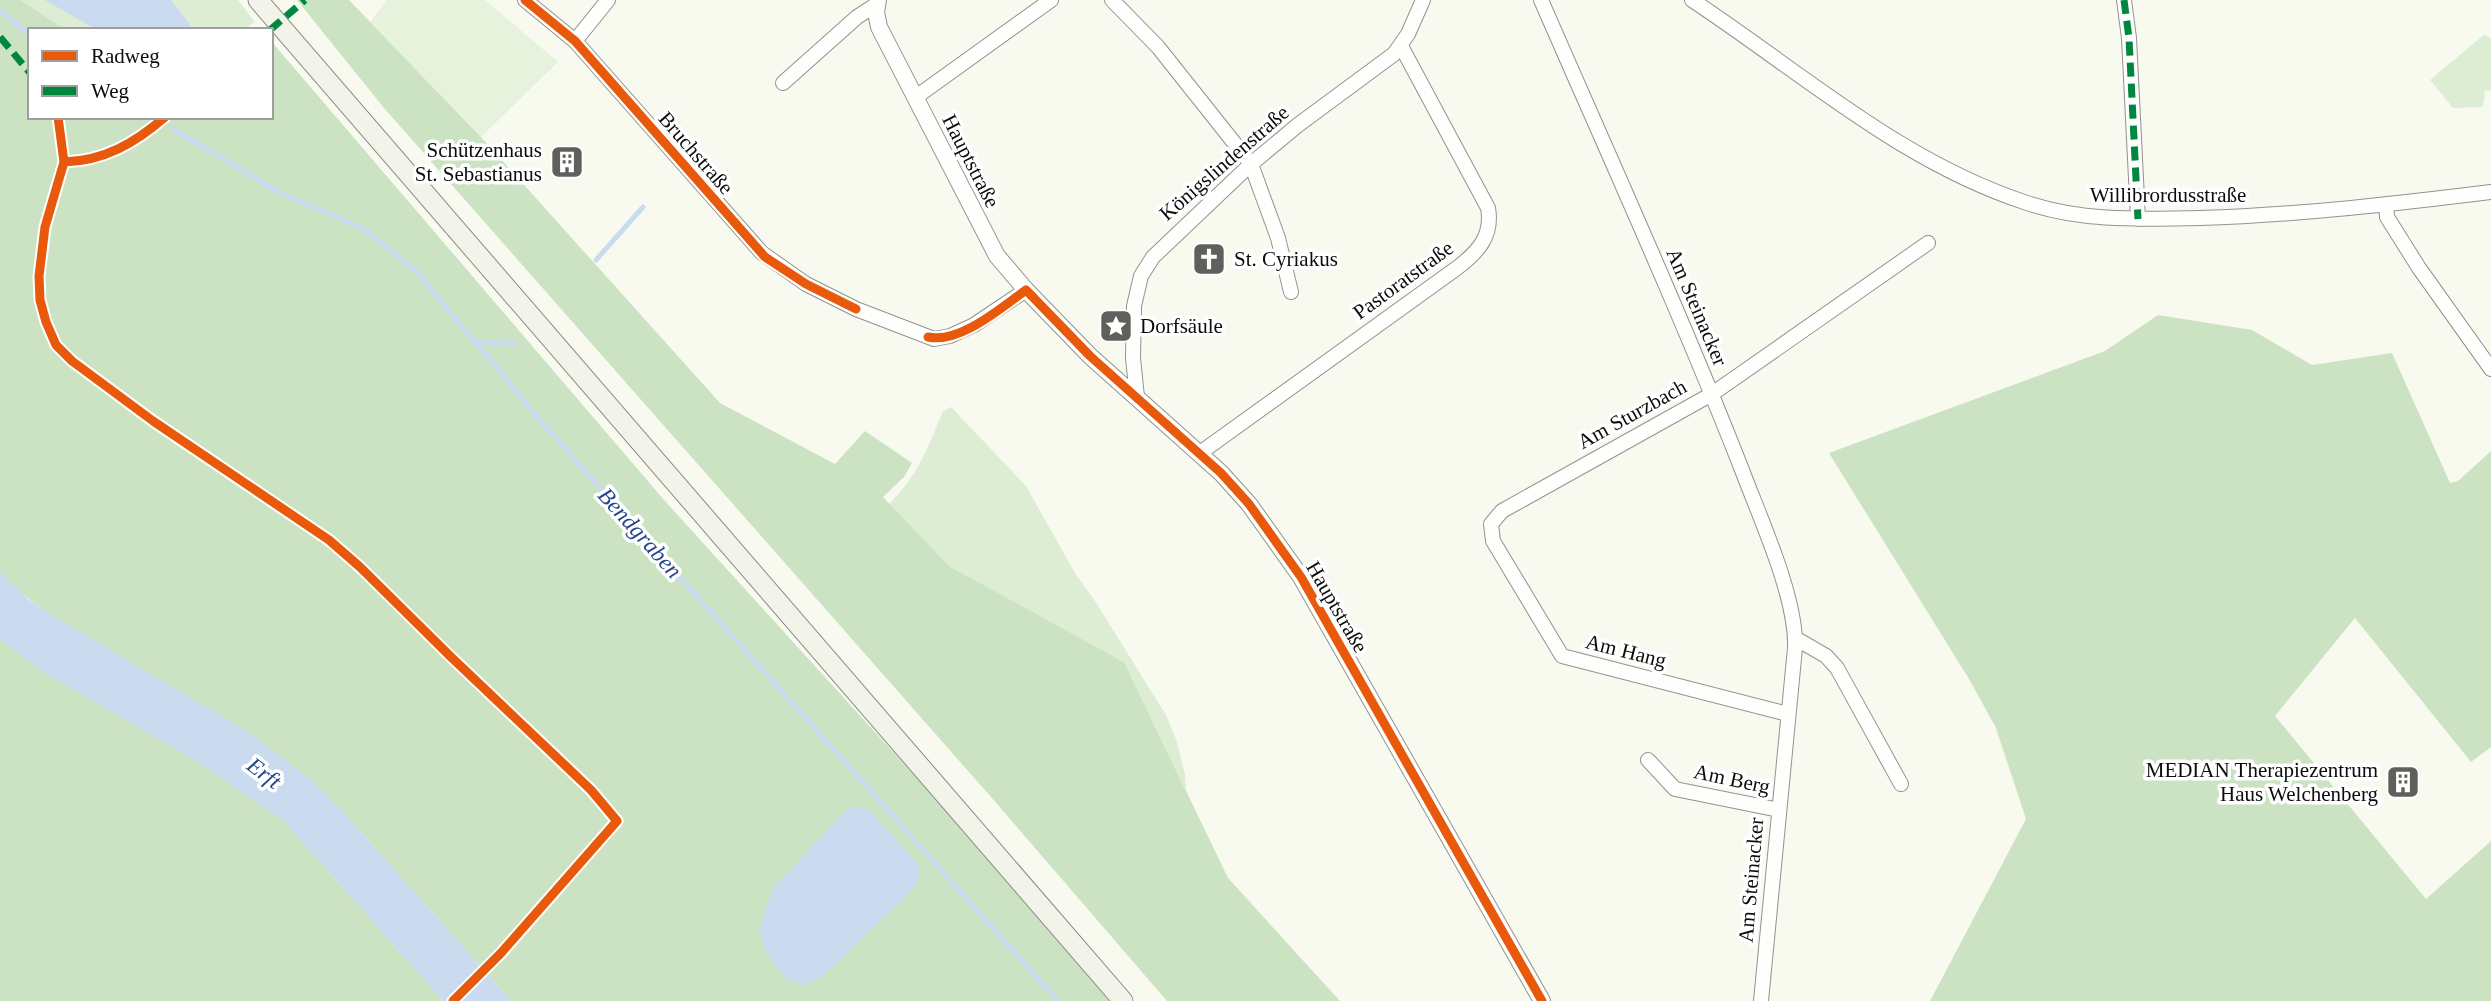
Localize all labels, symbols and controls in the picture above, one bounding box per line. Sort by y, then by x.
legend [28,28,273,119]
text: Radweg [91,44,160,68]
text: Weg [91,79,129,103]
street label: Königslindenstraße [1155,100,1293,226]
street label: Bruchstraße [654,107,738,199]
street label: Hauptstraße [937,110,1005,212]
place label: Schützenhaus St. Sebastianus [415,138,542,186]
building icon: Schützenhaus St. Sebastianus [548,143,586,181]
street label: Willibrordusstraße [2090,183,2246,207]
street label: Pastoratstraße [1348,236,1458,324]
church icon: St. Cyriakus [1190,240,1228,278]
street label: Am Steinacker [1661,245,1733,369]
place label: St. Cyriakus [1234,247,1338,271]
place icon: Dorfsäule [1097,307,1135,345]
place label: Dorfsäule [1140,314,1223,338]
street label: Am Sturzbach [1573,374,1691,454]
water label: Bendgraben [593,483,687,583]
street label: Hauptstraße [1301,557,1373,657]
street label: Am Hang [1583,629,1669,673]
water label: Erft [241,752,286,794]
place label: MEDIAN Therapiezentrum Haus Welchenberg [2146,758,2378,806]
street label: Am Berg [1692,759,1773,799]
building icon: MEDIAN Therapiezentrum Haus Welchenberg [2384,763,2422,801]
street label: Am Steinacker [1734,816,1768,943]

